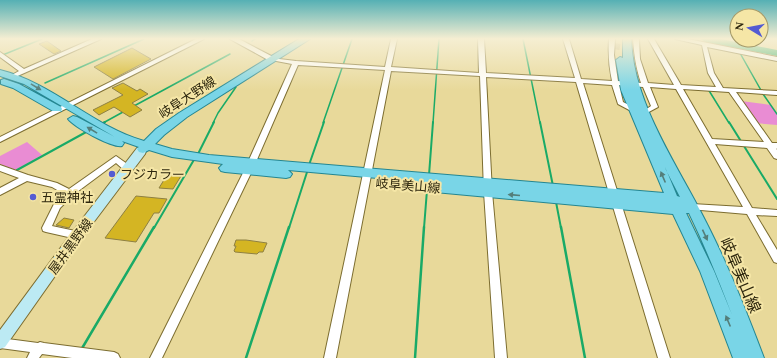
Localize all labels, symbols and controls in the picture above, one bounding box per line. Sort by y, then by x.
north arrow [729,8,769,48]
text: N [730,20,749,32]
street label: 岐阜大野線 [155,72,220,124]
one-way arrow [30,84,42,91]
one-way arrow [87,127,98,134]
place label: フジカラー [120,165,185,185]
marker: フジカラー [107,169,117,179]
one-way arrow [660,171,666,183]
street label: 岐阜美山線 [375,173,441,199]
place label: 五霊神社 [41,188,93,208]
one-way arrow [508,191,520,198]
marker: 五霊神社 [28,192,38,202]
street label: 屋井黒野線 [44,214,98,279]
one-way arrow [702,230,708,241]
street label: 岐阜美山線 [713,234,767,317]
one-way arrow [725,316,731,327]

